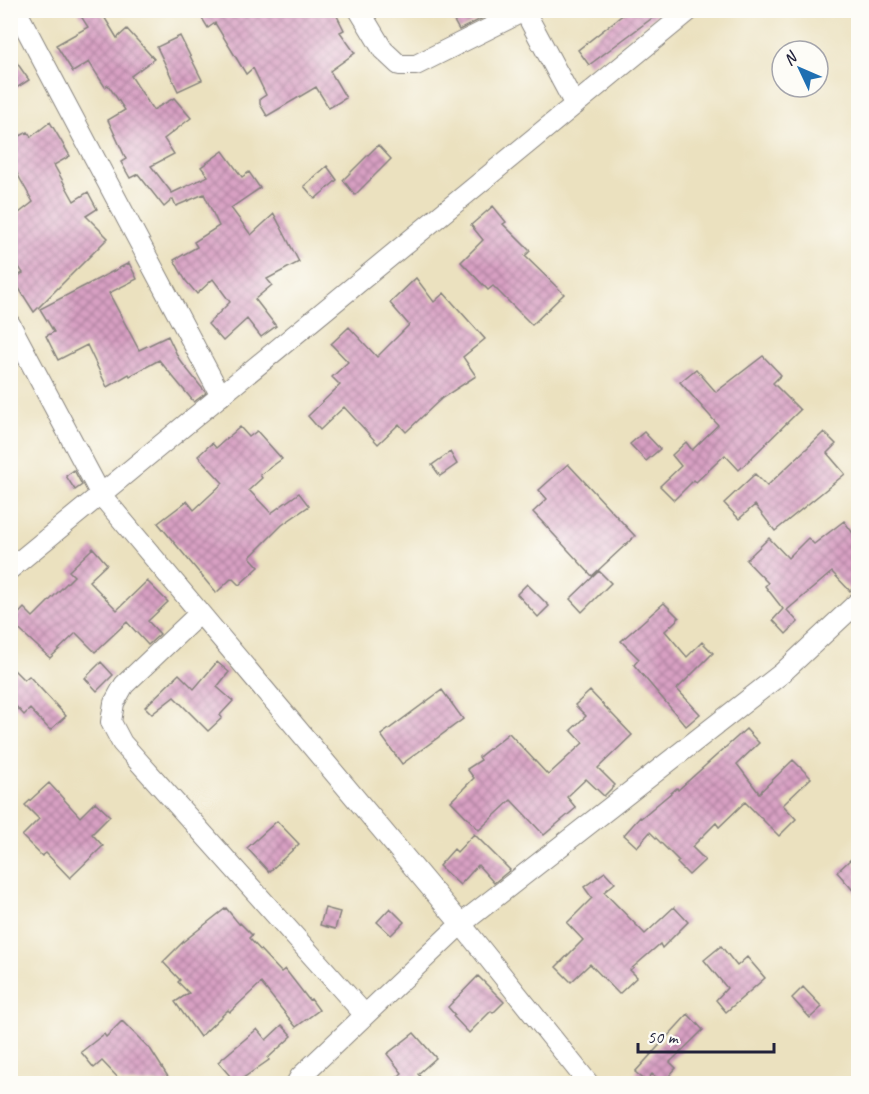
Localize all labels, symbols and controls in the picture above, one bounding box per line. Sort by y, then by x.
north arrow [770,39,830,99]
text: N [779,47,803,70]
scale bar [638,1016,774,1054]
text: 50 m [647,1026,680,1048]

